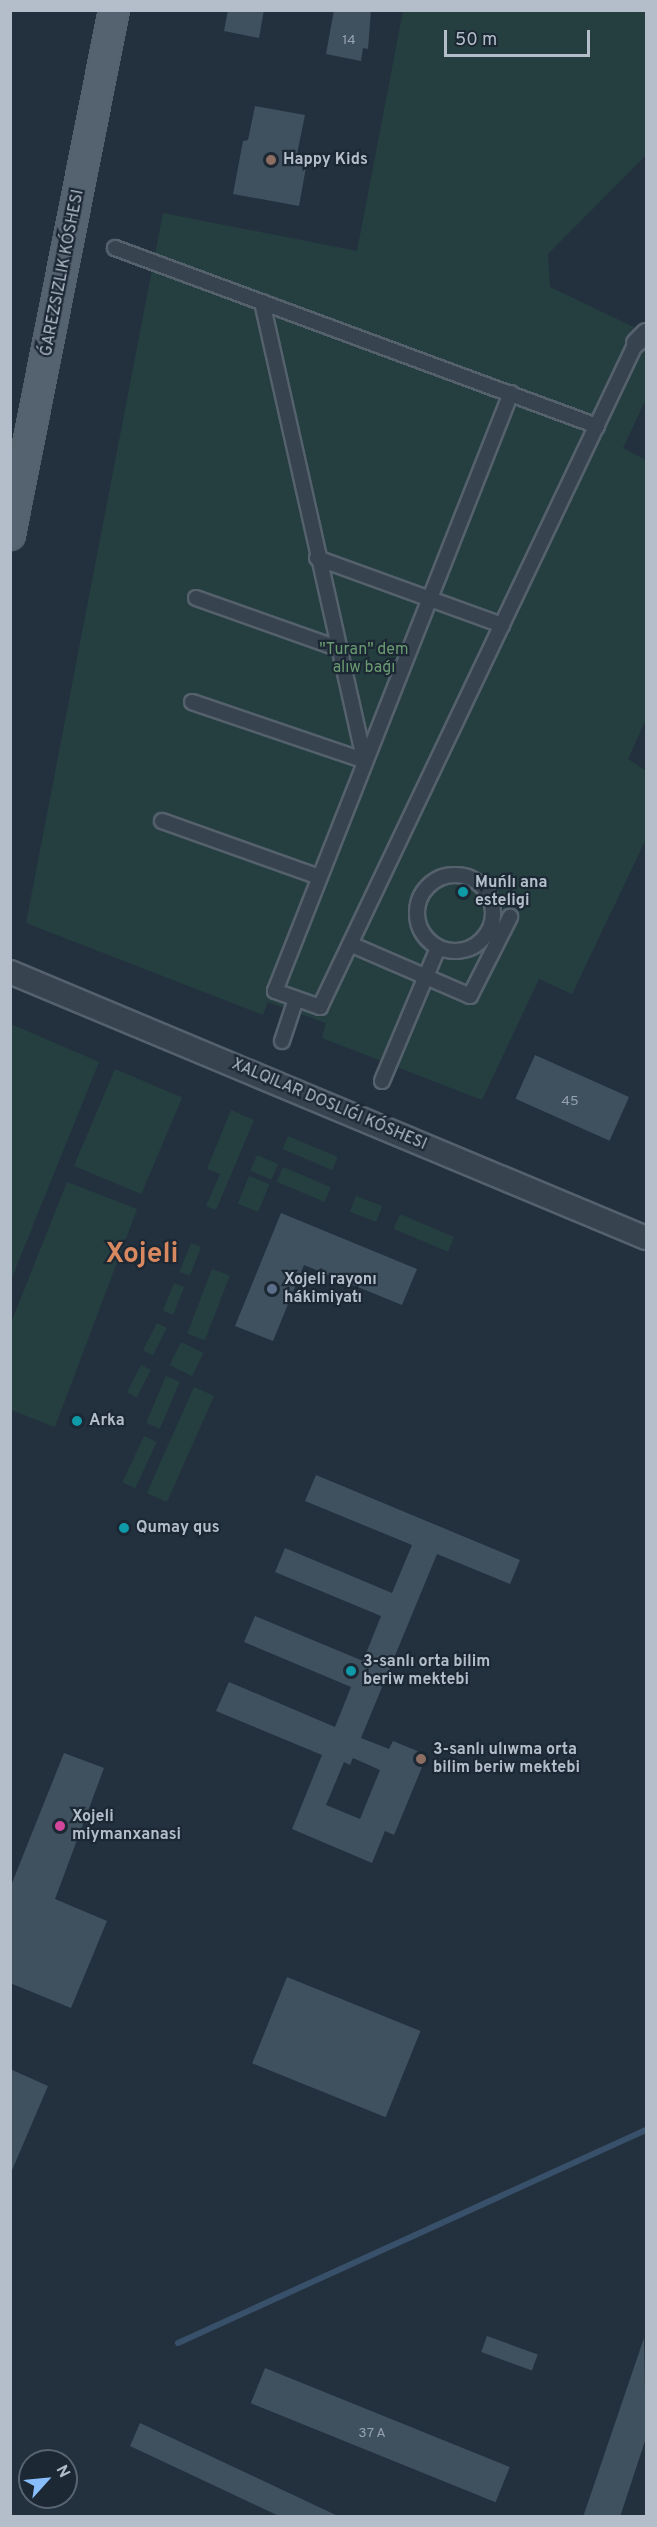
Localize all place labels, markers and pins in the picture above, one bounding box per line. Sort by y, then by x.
place label: Happy Kids [283,150,368,170]
marker: Happy Kids [264,153,278,167]
place label: Muńlı ana esteligi [475,873,548,911]
marker: Muńlı ana esteligi [456,885,470,899]
place label: Xojeli rayonı hákimiyatı [284,1270,377,1308]
marker: Xojeli rayonı hákimiyatı [265,1282,279,1296]
place label: Arka [89,1411,125,1431]
marker: Arka [70,1414,84,1428]
place label: Qumay qus [136,1518,220,1538]
marker: Qumay qus [117,1521,131,1535]
place label: 3-sanlı orta bilim beriw mektebi [363,1652,490,1690]
marker: 3-sanlı orta bilim beriw mektebi [344,1664,358,1678]
place label: 3-sanlı ulıwma orta bilim beriw mektebi [433,1740,580,1778]
marker: 3-sanlı ulıwma orta bilim beriw mektebi [414,1752,428,1766]
place label: Xojeli miymanxanasi [72,1807,181,1845]
marker: Xojeli miymanxanasi [53,1819,67,1833]

